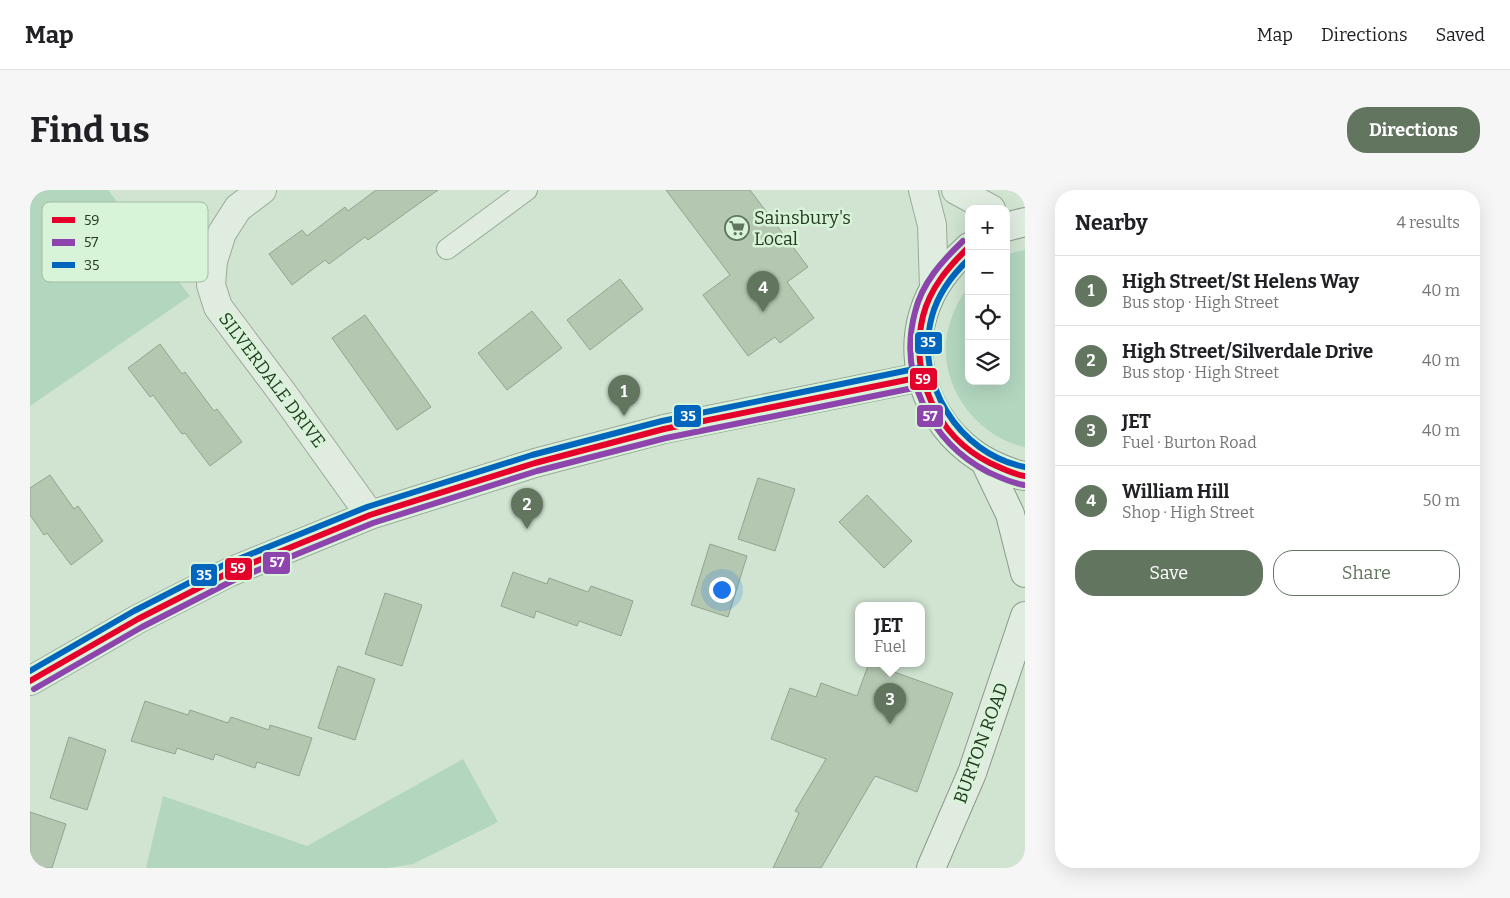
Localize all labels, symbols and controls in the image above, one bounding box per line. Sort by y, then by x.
text: Map [25,21,74,49]
text: Map [1257,24,1293,46]
text: Directions [1321,24,1408,46]
text: Saved [1436,24,1485,46]
button: Directions [1347,107,1480,153]
text: Find us [30,109,150,151]
legend [42,202,208,282]
map controls [965,205,1010,385]
button: + [965,205,1010,250]
place label: Sainsbury's Local [754,207,851,250]
text: Nearby [1075,210,1148,236]
text: 59 [84,212,100,229]
text: 4 results [1397,213,1460,232]
supermarket icon: Sainsbury's Local [724,215,750,241]
text: 57 [84,234,98,251]
button: − [965,250,1010,295]
text: 35 [84,257,99,274]
text: High Street/St Helens Way [1122,270,1359,293]
pin: 4 [747,271,779,312]
text: 1 [1088,281,1094,300]
text: 40 m [1422,281,1460,300]
text: Bus stop · High Street [1122,293,1279,312]
button: locate [965,295,1010,340]
street label: SILVERDALE DRIVE [214,308,330,452]
line badge: 35 [914,331,943,355]
text: 35 [920,334,936,351]
button: layers [965,340,1010,385]
text: High Street/Silverdale Drive [1122,340,1373,363]
text: 2 [1086,351,1096,370]
text: 40 m [1422,351,1460,370]
text: Bus stop · High Street [1122,363,1279,382]
line badge: 59 [909,367,938,391]
text: 59 [915,371,931,388]
pin: 1 [608,375,640,416]
line badge: 35 [673,404,702,428]
line badge: 57 [916,404,944,428]
text: 35 [680,408,696,425]
text: 57 [923,408,938,425]
text: JET [1122,410,1151,433]
text: 3 [1086,421,1096,440]
text: 40 m [1422,421,1460,440]
text: Fuel · Burton Road [1122,433,1257,452]
text: William Hill [1122,480,1229,503]
pin: 2 [511,488,543,529]
text: 4 [1086,491,1096,510]
text: 50 m [1423,491,1460,510]
text: Shop · High Street [1122,503,1255,522]
button: Save [1075,550,1263,596]
button: Share [1273,550,1460,596]
line badge: 57 [262,551,291,575]
text: 57 [270,554,285,571]
line badge: 59 [224,557,253,581]
text: 59 [230,560,246,577]
line badge: 35 [190,563,218,587]
text: 35 [196,567,212,584]
your location [709,577,735,603]
popup [855,602,925,667]
text: JET [874,614,903,637]
text: Fuel [874,637,906,656]
street label: BURTON ROAD [949,679,1013,807]
pin: 3 [874,683,906,724]

